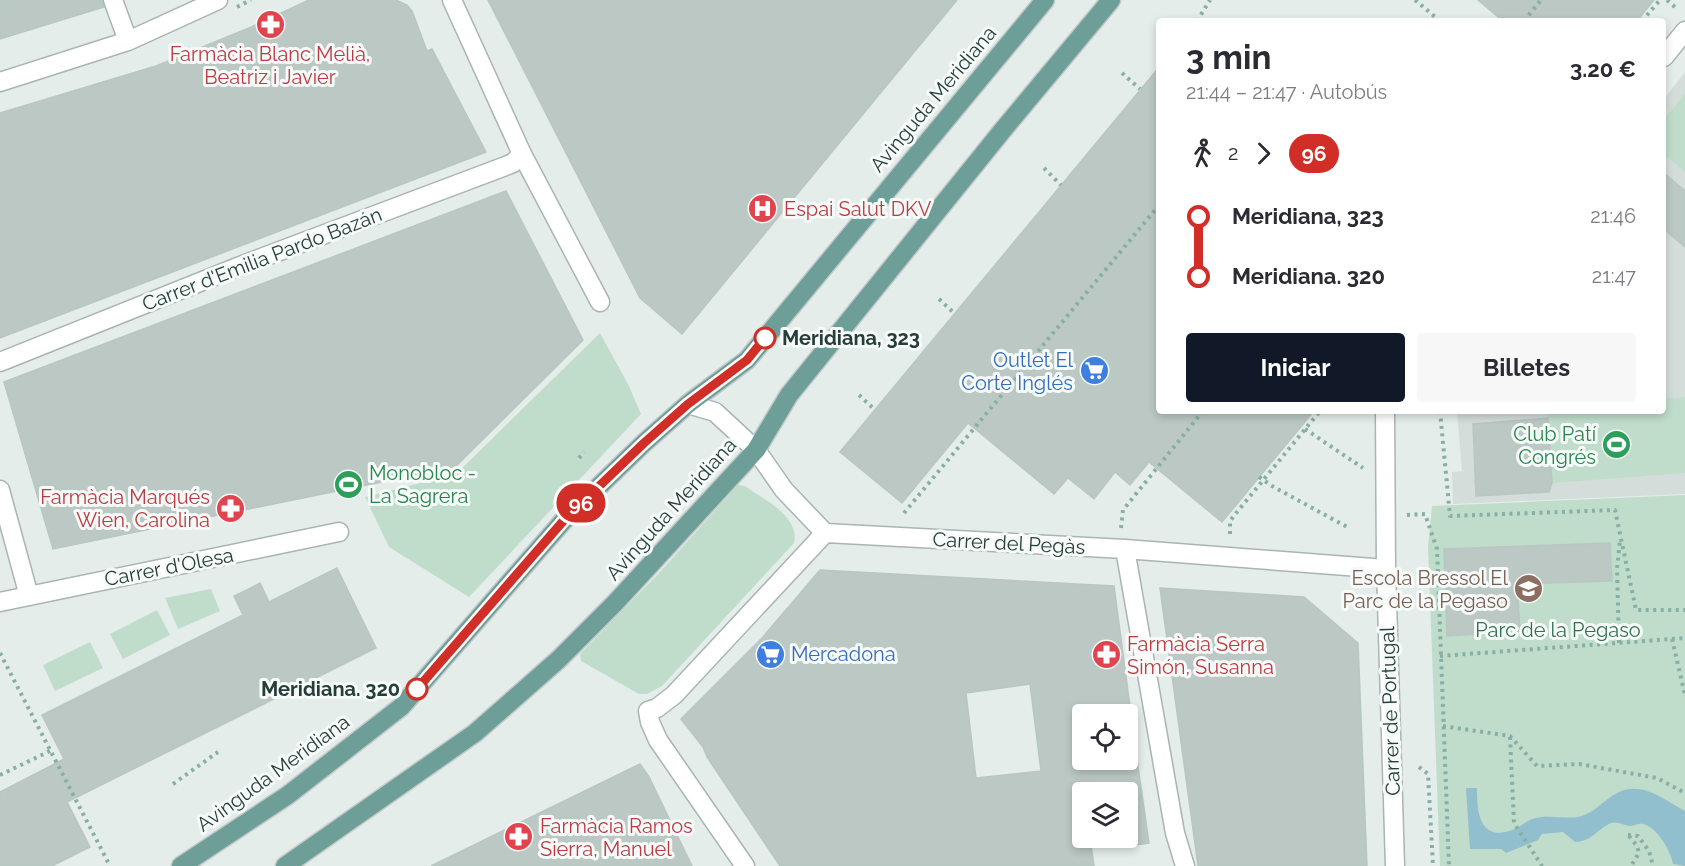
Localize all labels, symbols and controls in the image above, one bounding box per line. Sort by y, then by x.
pharmacy icon: Farmàcia Blanc Melià, Beatriz i Javier [254,8,286,40]
street label: Avinguda Meridiana [865,21,1001,177]
text: 3 min [1186,38,1271,77]
place label: Farmàcia Blanc Melià, Beatriz i Javier [170,42,370,89]
text: 3.20 € [1570,56,1636,82]
text: 21:44 – 21:47 · Autobús [1186,80,1387,104]
icon: walk [1186,137,1219,170]
icon: forward [1247,137,1280,170]
text: 2 [1228,141,1238,165]
text: 96 [1301,141,1327,166]
hospital icon: Espai Salut DKV [747,193,779,225]
place label: Espai Salut DKV [784,197,932,221]
street label: Carrer d'Emilia Pardo Bazán [139,202,385,316]
text: Meridiana, 323 [1232,203,1384,229]
text: 21:46 [1590,204,1636,228]
text: Meridiana. 320 [1232,263,1385,289]
text: 21:47 [1592,264,1636,288]
place label: Meridiana, 323 [782,326,920,350]
marker: Meridiana, 323 [754,327,776,349]
button: Iniciar [1186,333,1405,402]
button: Billetes [1417,333,1636,402]
place label: Outlet El Corte Inglés [961,348,1074,395]
supermarket icon: Outlet El Corte Inglés [1078,355,1110,387]
place label: Club Patí Congrés [1513,422,1597,469]
sports icon: Club Patí Congrés [1601,429,1633,461]
street label: Avinguda Meridiana [601,433,741,585]
place label: Monobloc - La Sagrera [369,461,476,508]
sports icon: Monobloc - La Sagrera [332,469,364,501]
line badge: 96 [554,484,608,522]
place label: Farmàcia Marqués Wien, Carolina [40,485,210,532]
text: 96 [568,491,594,516]
pharmacy icon: Farmàcia Marqués Wien, Carolina [215,493,247,525]
street label: Carrer del Pegàs [932,527,1086,559]
street label: Carrer d'Olesa [102,543,236,591]
place label: Escola Bressol El Parc de la Pegaso [1342,566,1509,613]
school or university icon: Escola Bressol El Parc de la Pegaso [1513,573,1545,605]
park label: Parc de la Pegaso [1475,618,1641,642]
street label: Carrer de Portugal [1375,625,1405,796]
place label: Farmàcia Serra Simón, Susanna [1127,632,1274,679]
supermarket icon: Mercadona [754,638,786,670]
pharmacy icon: Farmàcia Serra Simón, Susanna [1090,639,1122,671]
place label: Mercadona [791,642,896,666]
place label: Meridiana. 320 [261,677,400,701]
marker: Meridiana. 320 [406,678,428,700]
map controls [1072,704,1138,848]
button: locate [1072,704,1138,770]
street label: Avinguda Meridiana [192,710,354,836]
button: layers [1072,782,1138,848]
place label: Farmàcia Ramos Sierra, Manuel [540,814,693,861]
pharmacy icon: Farmàcia Ramos Sierra, Manuel [503,821,535,853]

